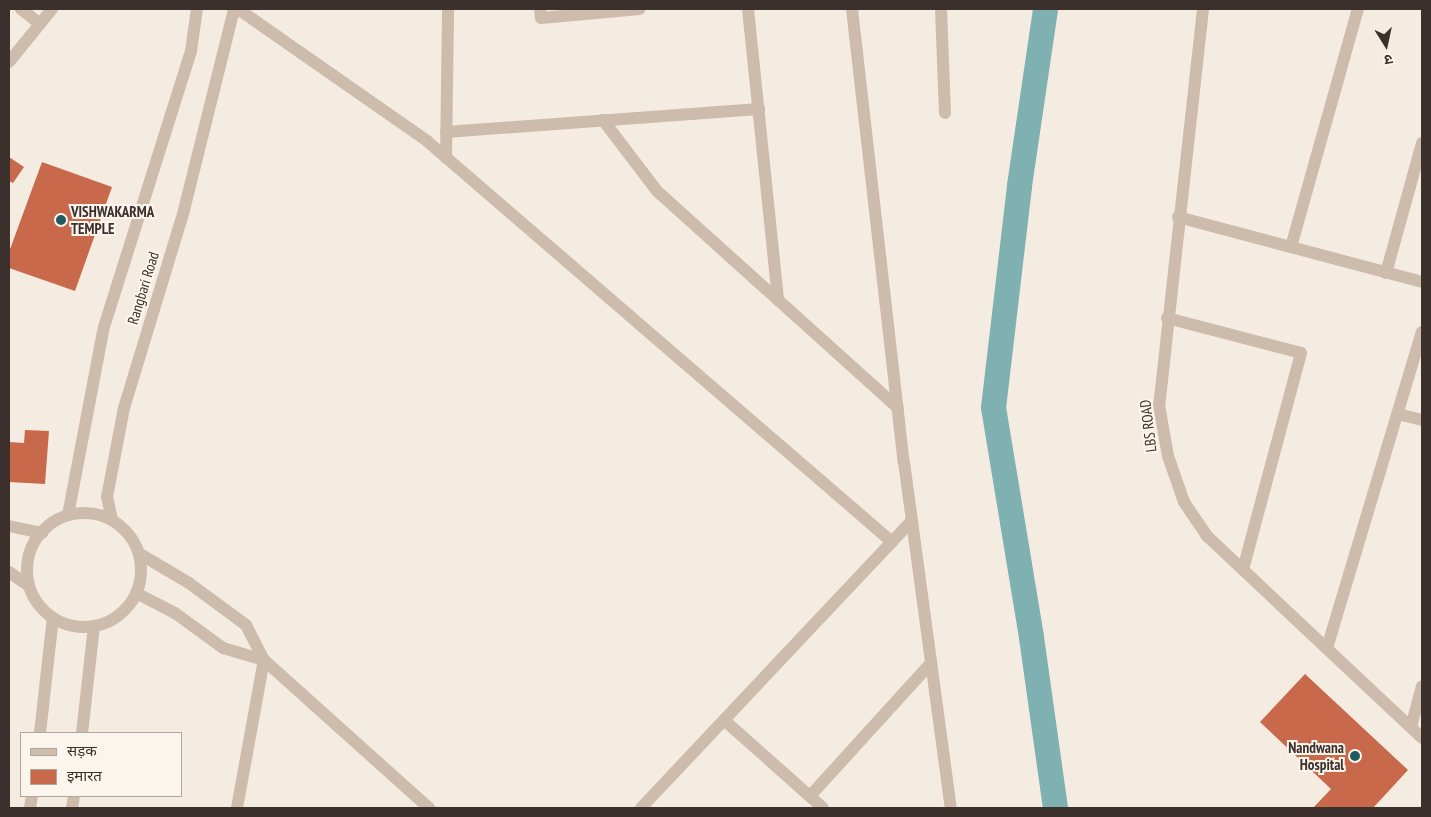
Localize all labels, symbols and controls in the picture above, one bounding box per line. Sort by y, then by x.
north arrow [1361,20,1411,70]
text: उ [1383,50,1394,69]
place label: VISHWAKARMA TEMPLE [71,202,154,237]
marker: VISHWAKARMA TEMPLE [55,214,67,226]
street label: Rangbari Road [123,250,163,326]
street label: LBS ROAD [1136,399,1160,453]
legend [20,732,182,797]
place label: Nandwana Hospital [1288,738,1344,773]
text: सड़क [67,741,97,760]
marker: Nandwana Hospital [1348,749,1362,763]
text: इमारत [67,766,102,785]

